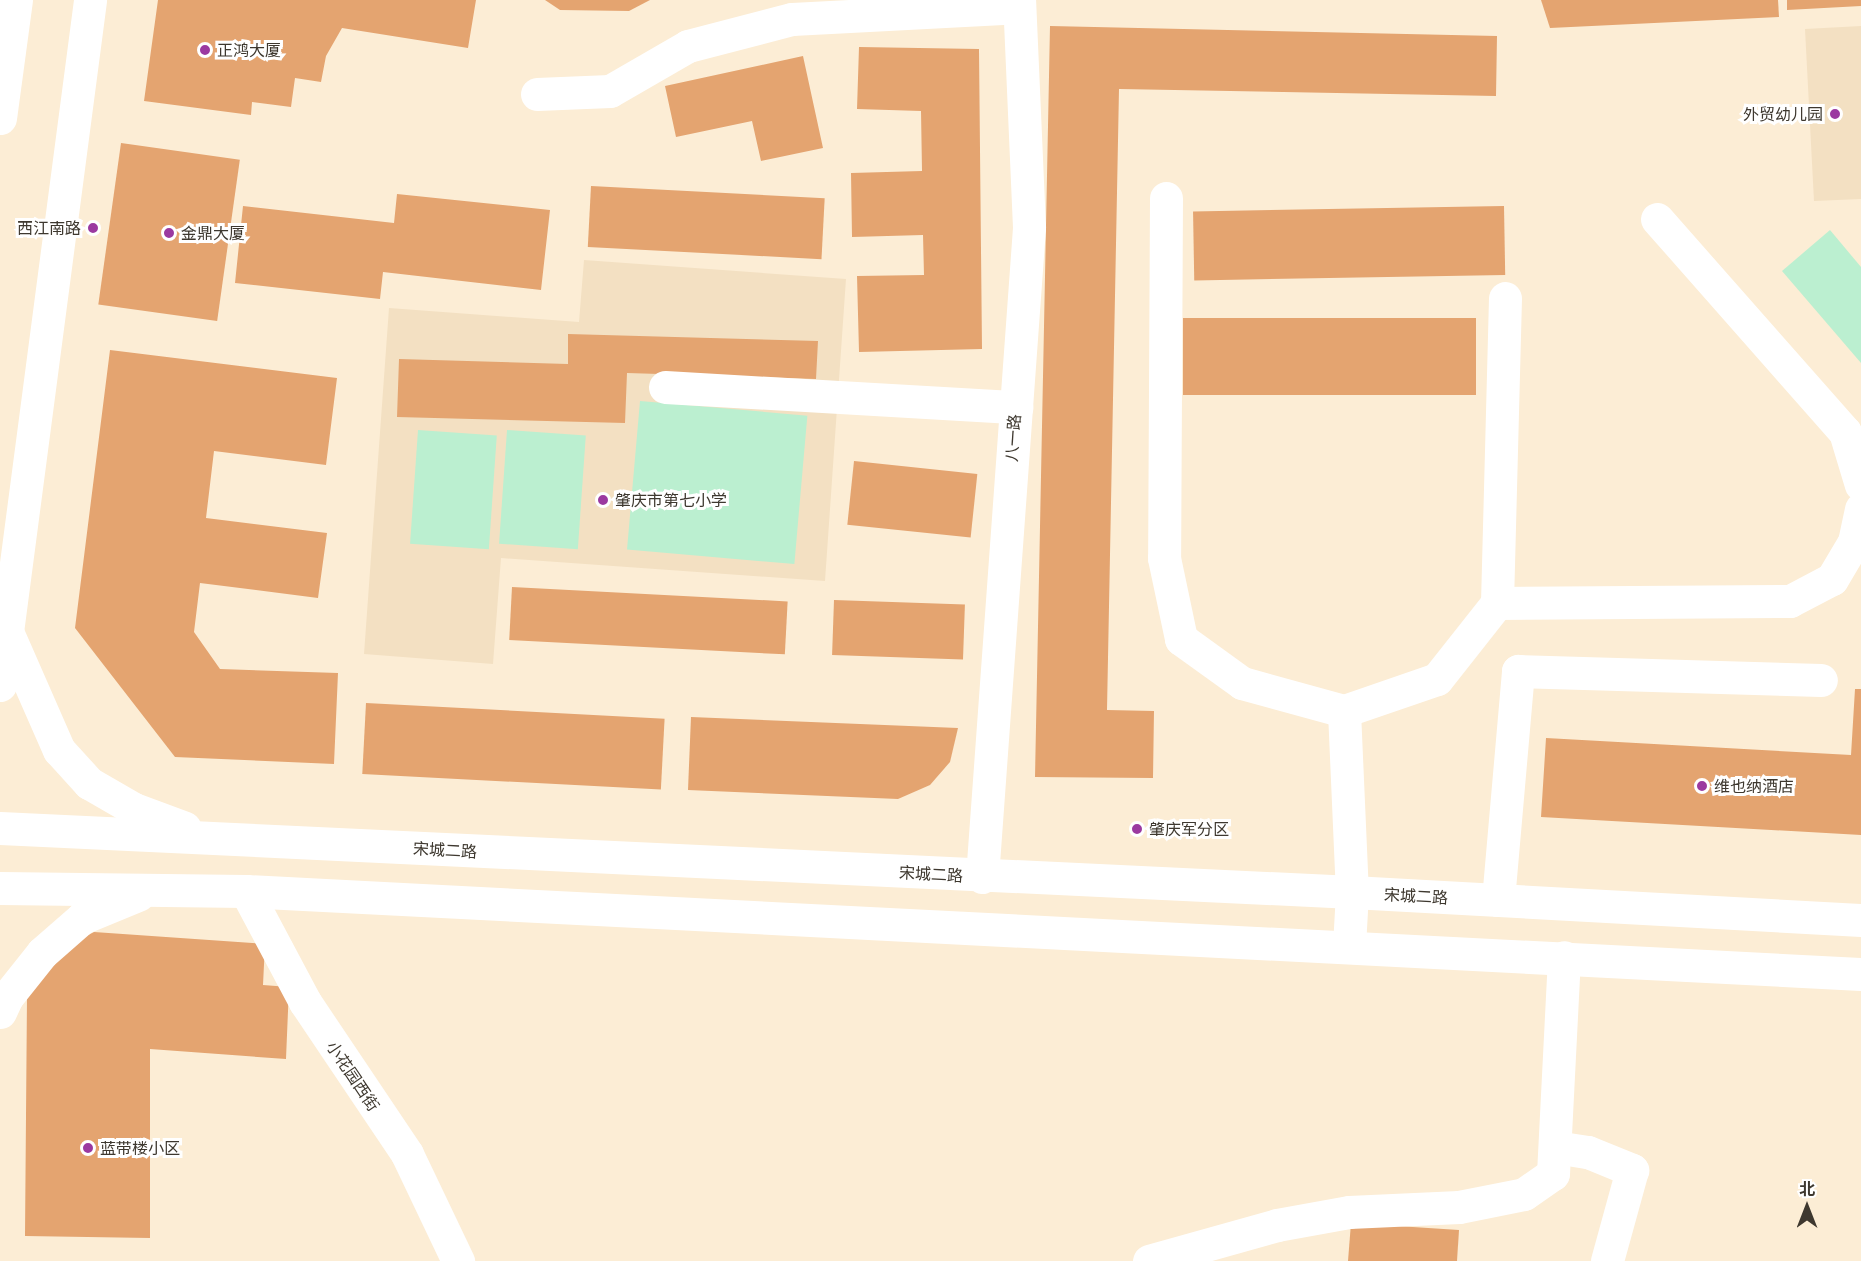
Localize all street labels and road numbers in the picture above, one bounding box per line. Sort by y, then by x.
street label: 八一路 [1002,413,1024,463]
street label: 宋城二路 [413,839,477,861]
street label: 宋城二路 [899,863,963,885]
street label: 宋城二路 [1384,885,1448,907]
street label: 小花园西街 [323,1037,383,1115]

